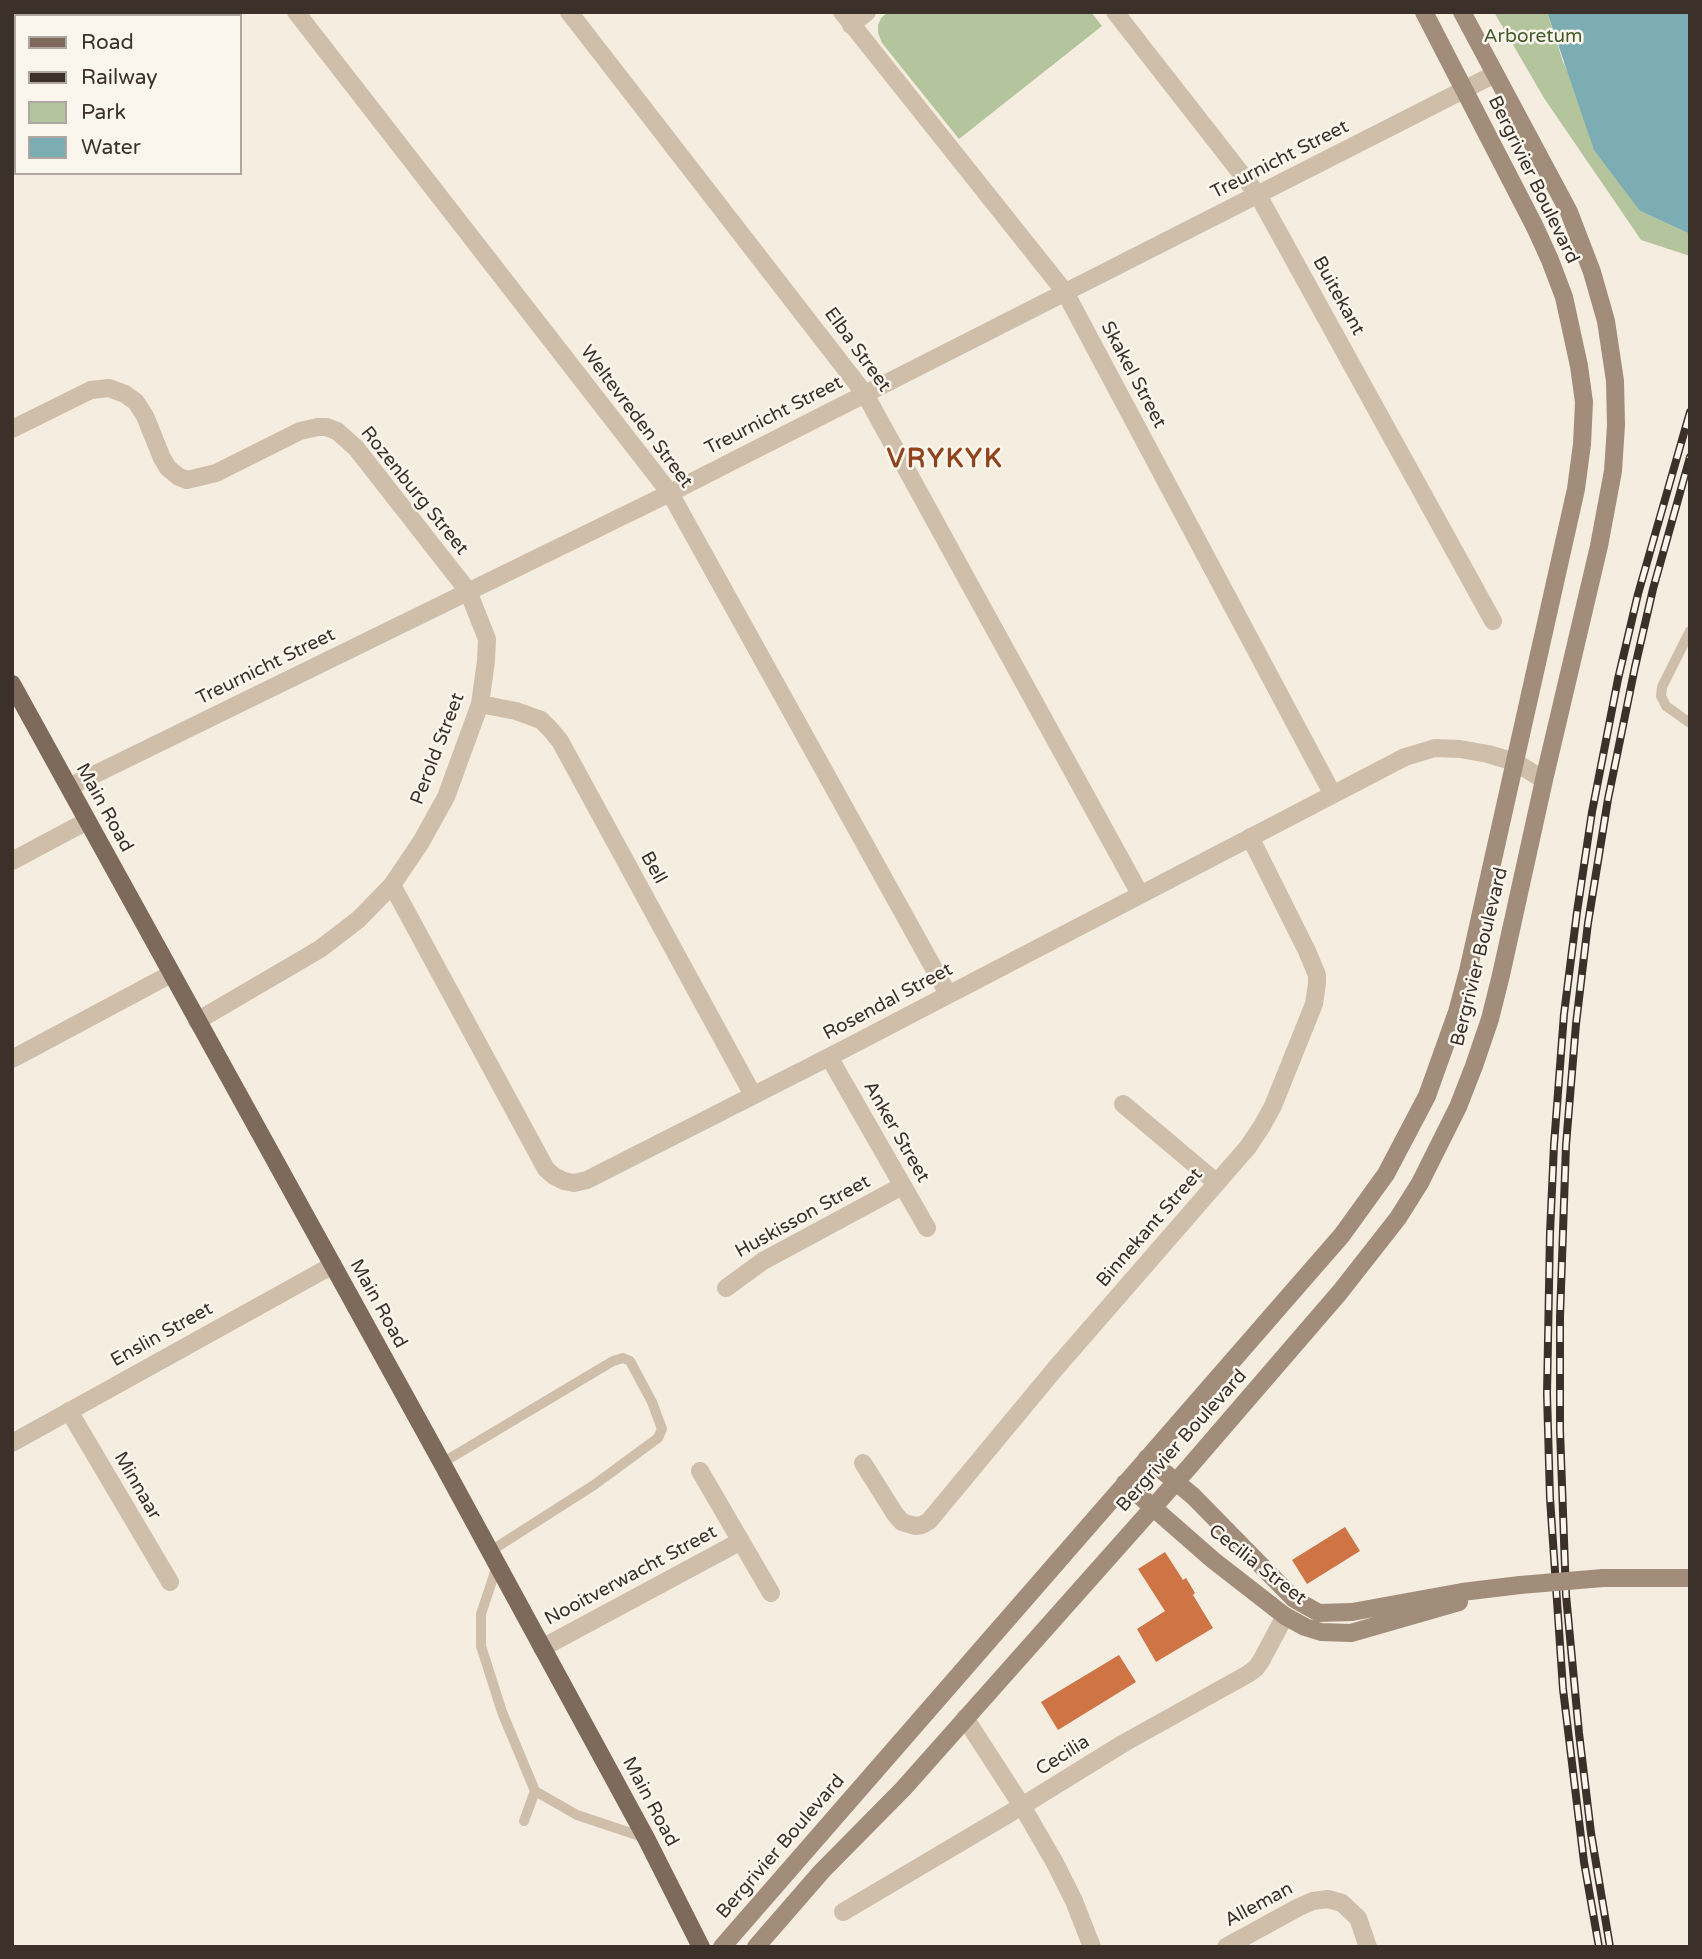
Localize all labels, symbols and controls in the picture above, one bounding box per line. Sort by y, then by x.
legend [14,14,242,175]
park label: Arboretum [1484,26,1582,48]
text: Road [81,30,134,55]
text: Railway [81,65,158,90]
street label: Bergrivier Boulevard [1482,92,1584,268]
text: Park [81,100,126,125]
street label: Treurnicht Street [1207,115,1353,205]
text: Water [81,135,141,160]
street label: Buitekant [1307,253,1369,339]
street label: Elba Street [819,303,895,397]
street label: Skakel Street [1095,318,1171,432]
street label: Weltevreden Street [575,341,697,493]
street label: Treurnicht Street [701,371,847,461]
street label: Rozenburg Street [355,422,473,560]
district label: VRYKYK [887,444,1003,476]
street label: Treurnicht Street [193,624,339,710]
street label: Perold Street [406,690,470,808]
street label: Main Road [70,760,138,856]
street label: Bell [635,848,671,888]
street label: Bergrivier Boulevard [1447,865,1513,1049]
street label: Rosendal Street [819,958,957,1046]
street label: Anker Street [858,1077,934,1187]
street label: Binnekant Street [1092,1164,1208,1292]
street label: Huskisson Street [732,1171,874,1263]
street label: Main Road [344,1256,412,1352]
street label: Enslin Street [107,1298,217,1372]
street label: Bergrivier Boulevard [1112,1365,1252,1517]
street label: Minnaar [108,1448,166,1524]
street label: Cecilia Street [1204,1520,1310,1610]
street label: Nooitverwacht Street [541,1521,721,1631]
street label: Cecilia [1032,1731,1094,1781]
street label: Main Road [617,1753,683,1851]
street label: Bergrivier Boulevard [712,1770,850,1924]
street label: Alleman [1221,1878,1297,1932]

